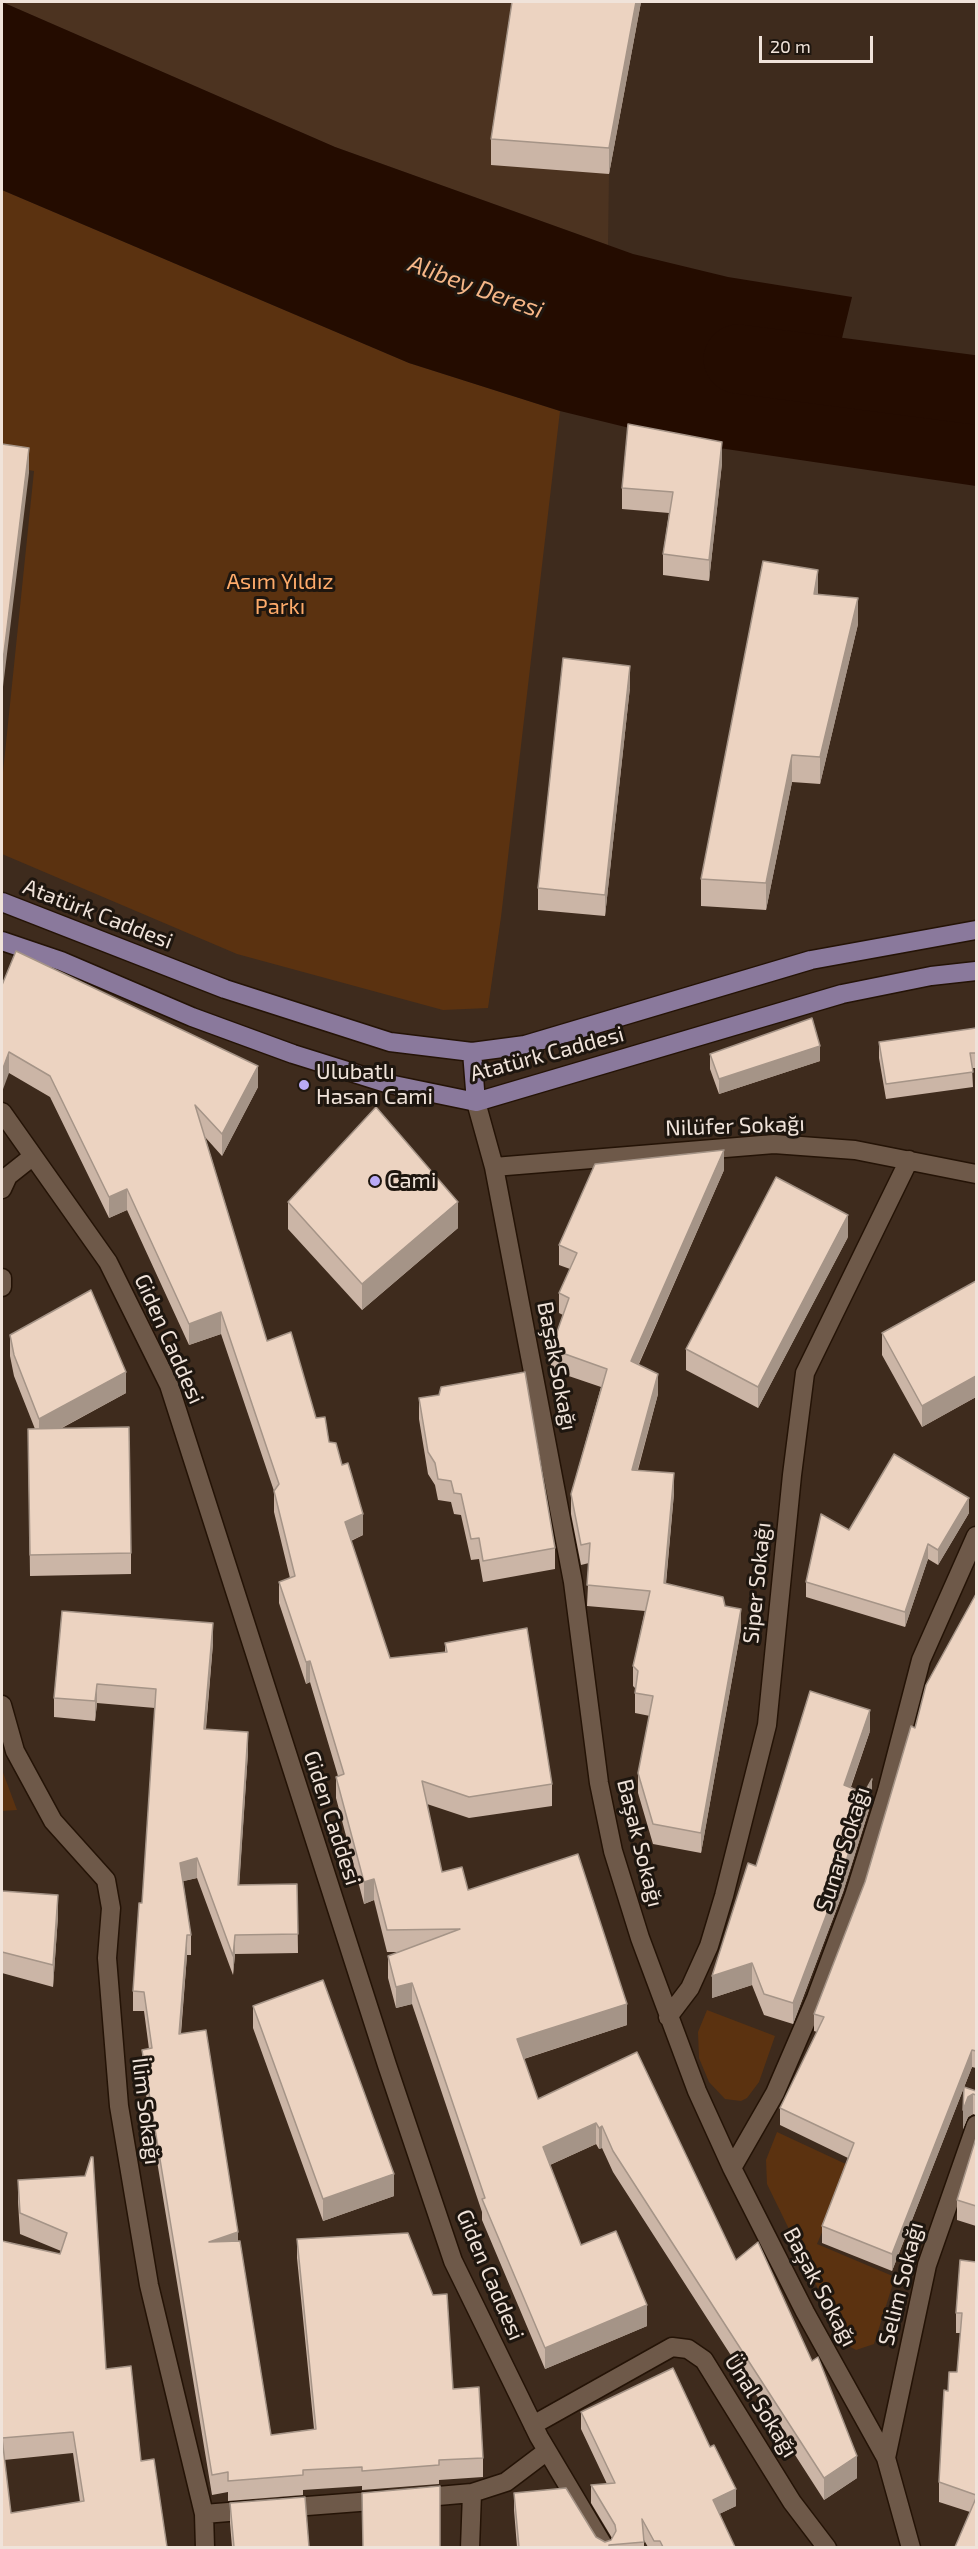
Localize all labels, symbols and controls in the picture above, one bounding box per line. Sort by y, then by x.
scale bar [762,24,876,62]
text: 20 m [770,35,811,57]
water label: Alibey Deresi [404,249,548,325]
park label: Asım Yıldız Parkı [226,569,334,620]
street label: Atatürk Caddesi [20,873,176,955]
street label: Atatürk Caddesi [467,1021,627,1087]
place label: Ulubatlı Hasan Cami [316,1059,433,1110]
marker: Ulubatlı Hasan Cami [297,1078,311,1092]
street label: Nilüfer Sokağı [665,1110,805,1142]
place label: Cami [387,1168,436,1194]
marker: Cami [368,1174,382,1188]
street label: Giden Caddesi [129,1270,209,1408]
street label: Başak Sokağı [532,1299,582,1433]
street label: Siper Sokağı [737,1521,777,1645]
street label: Giden Caddesi [298,1748,366,1888]
street label: Başak Sokağı [611,1776,669,1910]
street label: Sunar Sokağı [810,1783,876,1915]
street label: İlim Sokağı [126,2056,166,2166]
street label: Giden Caddesi [451,2206,529,2344]
street label: Selim Sokağı [873,2220,929,2348]
street label: Başak Sokağı [778,2223,862,2351]
street label: Ünal Sokağı [719,2349,803,2463]

